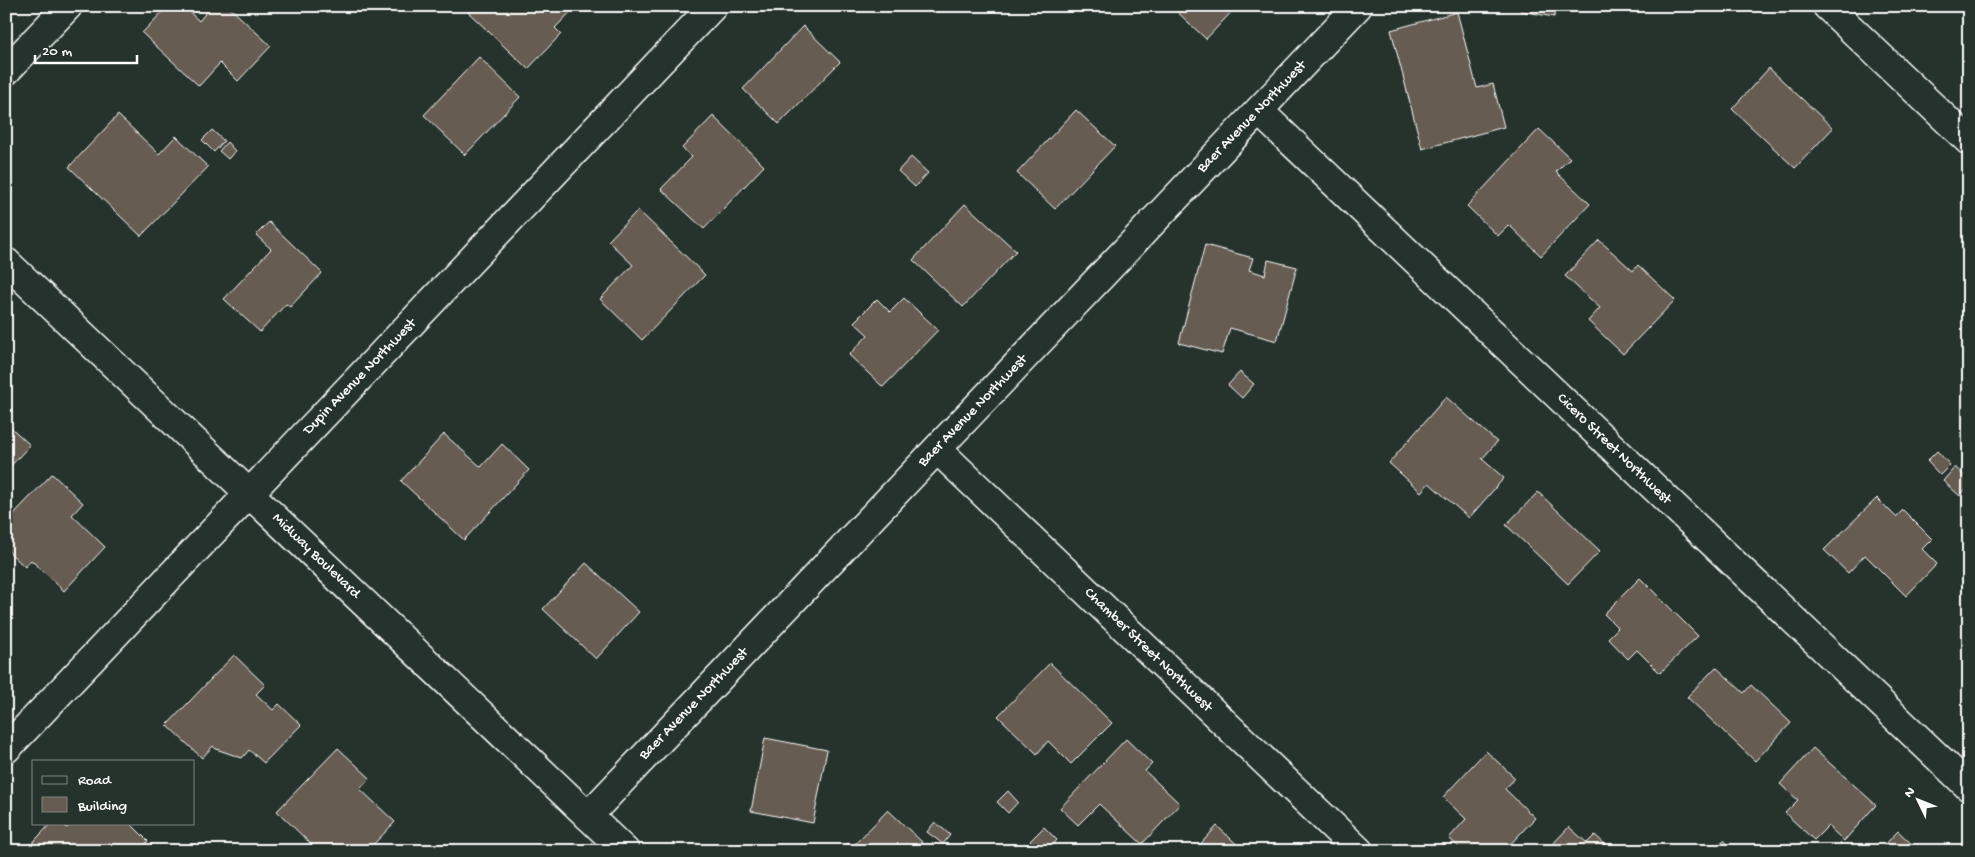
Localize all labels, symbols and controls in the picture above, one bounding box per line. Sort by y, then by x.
scale bar [35,32,138,64]
text: 20 m [42,43,72,61]
street label: Baer Avenue Northwest [1193,56,1312,178]
street label: Dupin Avenue Northwest [299,314,422,440]
street label: Baer Avenue Northwest [914,350,1033,472]
street label: Cicero Street Northwest [1553,390,1676,510]
street label: Midway Boulevard [268,509,365,604]
street label: Chamber Street Northwest [1080,584,1217,717]
street label: Baer Avenue Northwest [635,643,754,765]
legend [32,760,195,824]
text: Road [78,772,112,790]
north arrow [1892,774,1942,824]
text: N [1901,784,1920,802]
text: Building [77,798,127,816]

